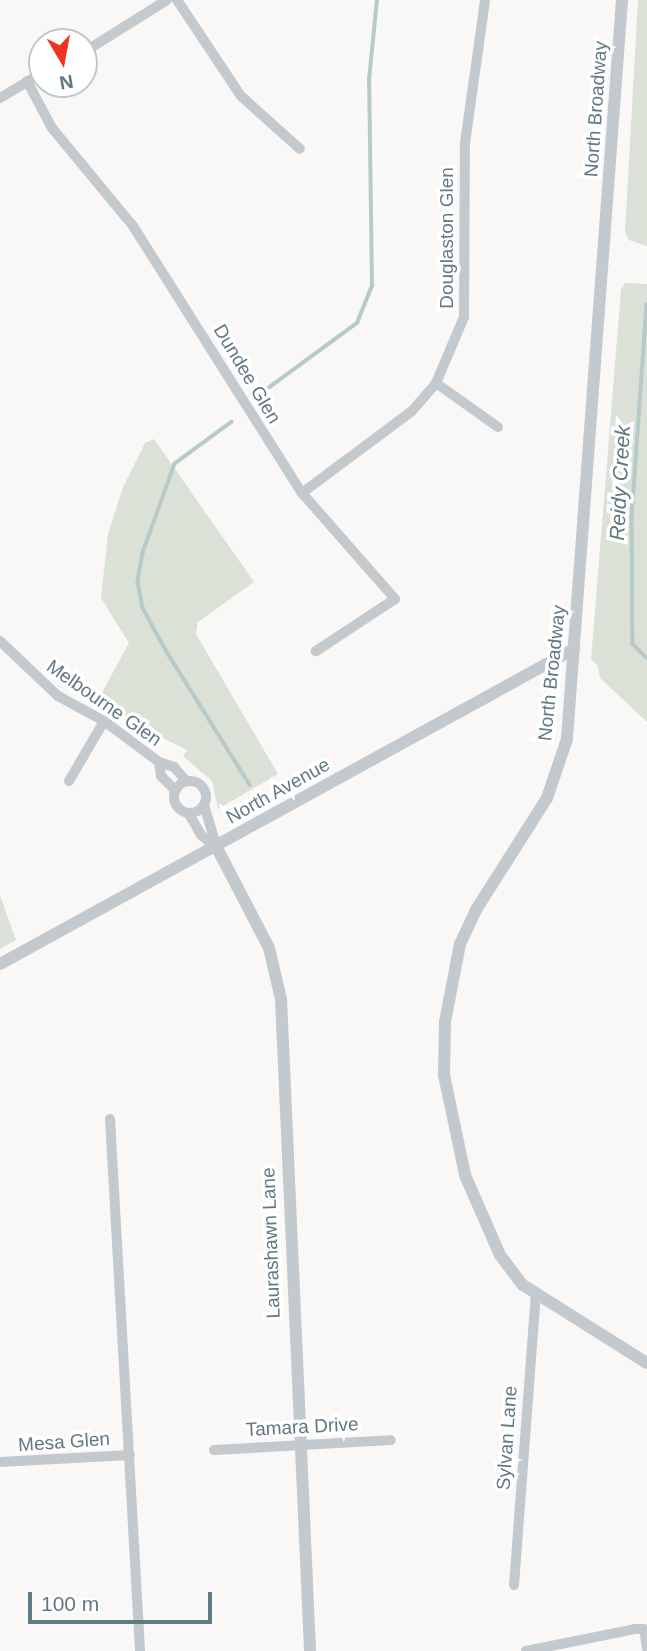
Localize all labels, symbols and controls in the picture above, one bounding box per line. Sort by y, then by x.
north arrow [28,28,98,98]
street label: North Broadway [580,40,612,178]
text: N [58,71,75,94]
street label: Douglaston Glen [436,167,458,309]
street label: Dundee Glen [208,320,286,428]
water label: Reidy Creek [604,425,636,541]
street label: North Broadway [534,604,570,742]
street label: Melbourne Glen [42,655,166,751]
street label: North Avenue [222,753,334,829]
street label: Laurashawn Lane [257,1167,285,1319]
street label: Sylvan Lane [492,1385,522,1491]
street label: Tamara Drive [245,1413,359,1441]
street label: Mesa Glen [17,1427,111,1457]
scale bar [32,1578,215,1622]
text: 100 m [41,1592,99,1615]

